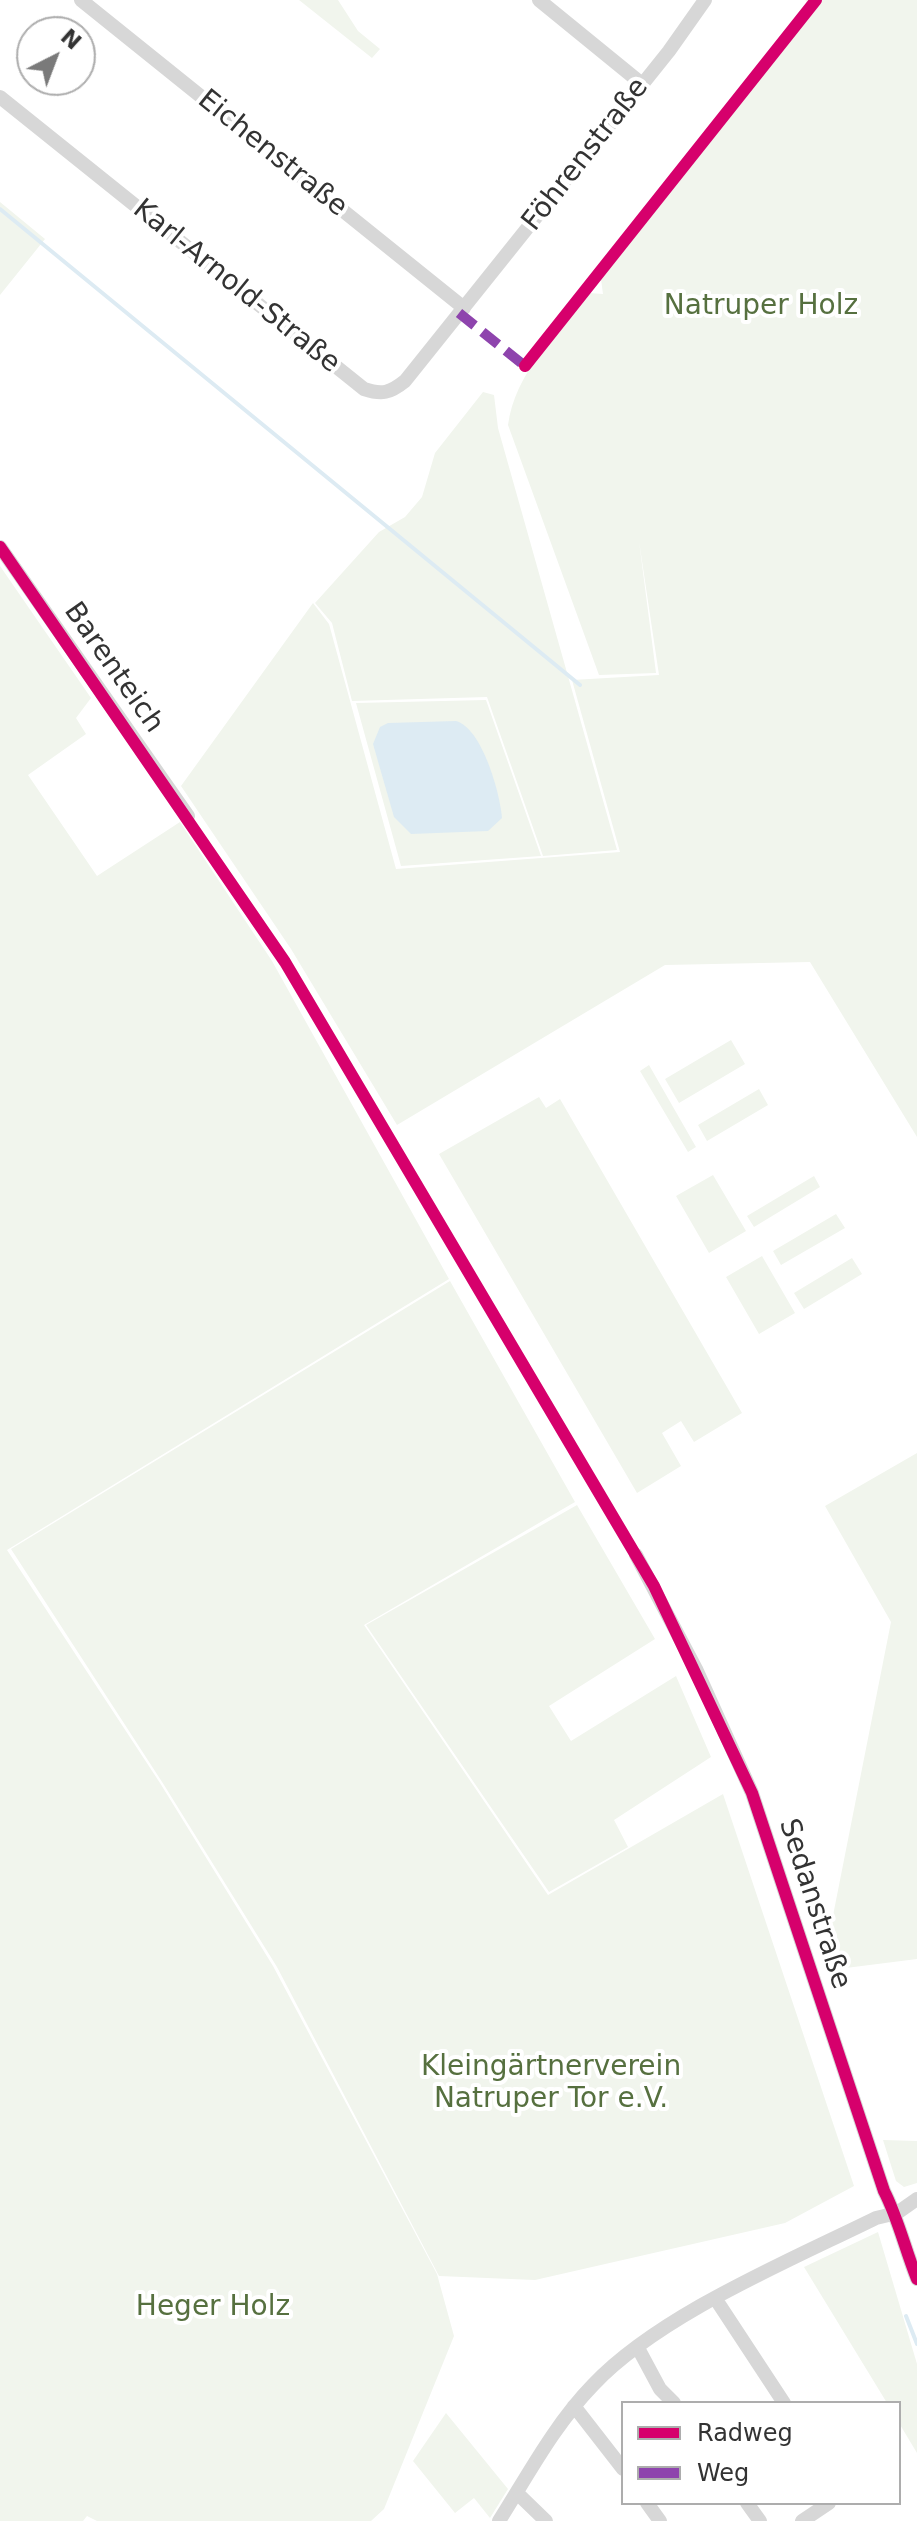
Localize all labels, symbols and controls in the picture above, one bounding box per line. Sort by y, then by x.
north arrow [16,16,96,96]
text: N [56,24,86,55]
street label: Föhrenstraße [516,72,656,238]
street label: Eichenstraße [190,83,354,225]
street label: Karl-Arnold-Straße [126,193,346,381]
park label: Natruper Holz [664,290,858,324]
street label: Barenteich [56,596,170,740]
street label: Sedanstraße [771,1815,857,1993]
park label: Kleingärtnerverein Natruper Tor e.V. [421,2051,681,2117]
park label: Heger Holz [136,2291,290,2325]
legend [621,2401,901,2505]
text: Radweg [697,2419,793,2447]
text: Weg [697,2459,749,2487]

